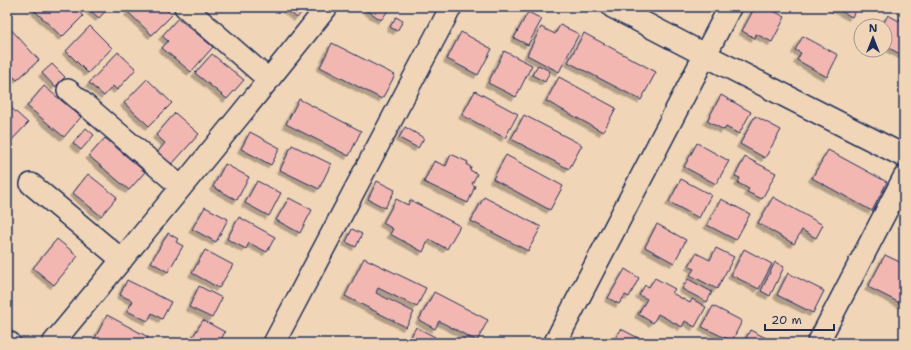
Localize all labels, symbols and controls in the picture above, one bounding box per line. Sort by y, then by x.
north arrow [853,18,893,58]
text: N [869,21,878,36]
scale bar [765,306,834,332]
text: 20 m [771,312,802,328]

